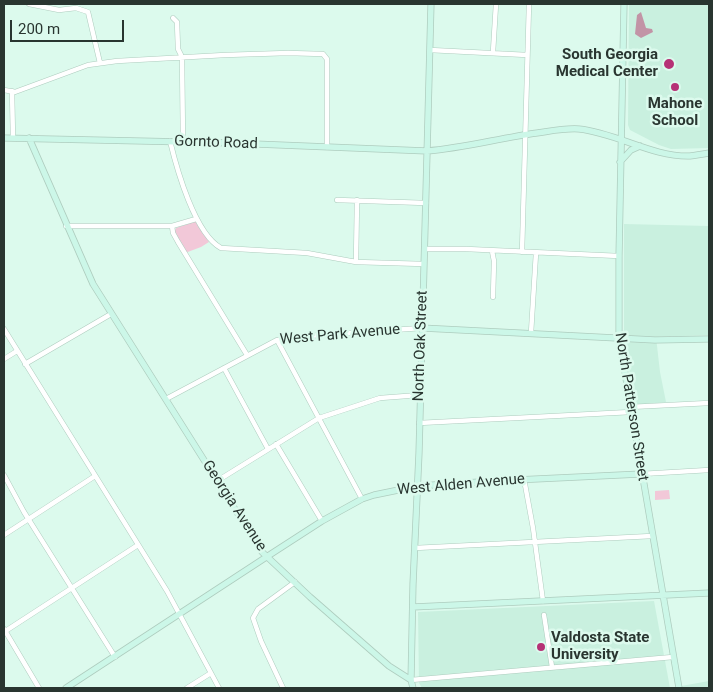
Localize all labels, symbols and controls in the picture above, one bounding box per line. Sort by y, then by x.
scale bar [12,10,126,42]
text: 200 m [18,20,60,38]
place label: South Georgia Medical Center [556,46,658,81]
marker: South Georgia Medical Center [662,57,676,71]
marker: Mahone School [669,81,681,93]
place label: Mahone School [648,95,702,130]
street label: Gornto Road [174,133,258,153]
street label: North Oak Street [410,290,432,402]
street label: West Park Avenue [279,321,401,349]
street label: North Patterson Street [610,332,652,482]
street label: Georgia Avenue [198,457,270,555]
street label: West Alden Avenue [396,470,526,500]
place label: Valdosta State University [551,629,649,664]
marker: Valdosta State University [535,641,547,653]

